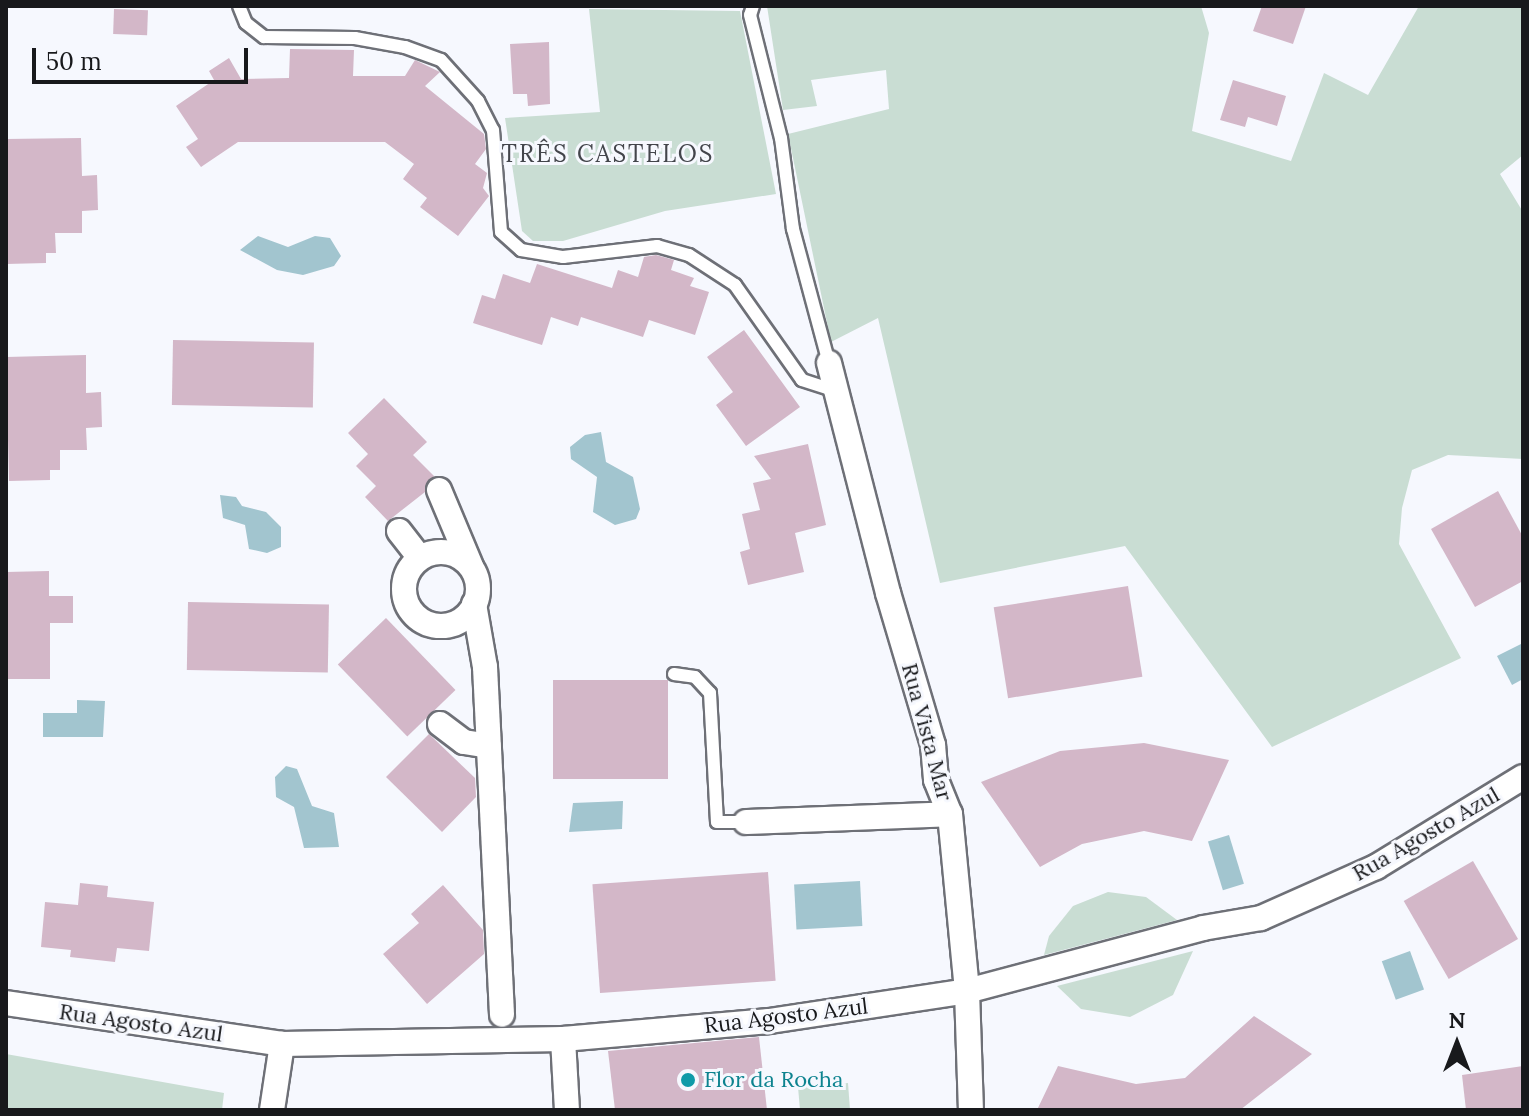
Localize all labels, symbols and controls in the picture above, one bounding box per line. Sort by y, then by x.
scale bar [36,32,252,82]
text: 50 m [46,46,102,77]
district label: TRÊS CASTELOS [502,140,714,168]
street label: Rua Vista Mar [896,660,958,804]
street label: Rua Agosto Azul [1348,781,1504,887]
street label: Rua Agosto Azul [703,993,869,1039]
street label: Rua Agosto Azul [58,998,224,1048]
north arrow [1417,1004,1497,1084]
text: N [1448,1006,1466,1034]
place label: Flor da Rocha [704,1067,843,1093]
marker: Flor da Rocha [679,1071,697,1089]

